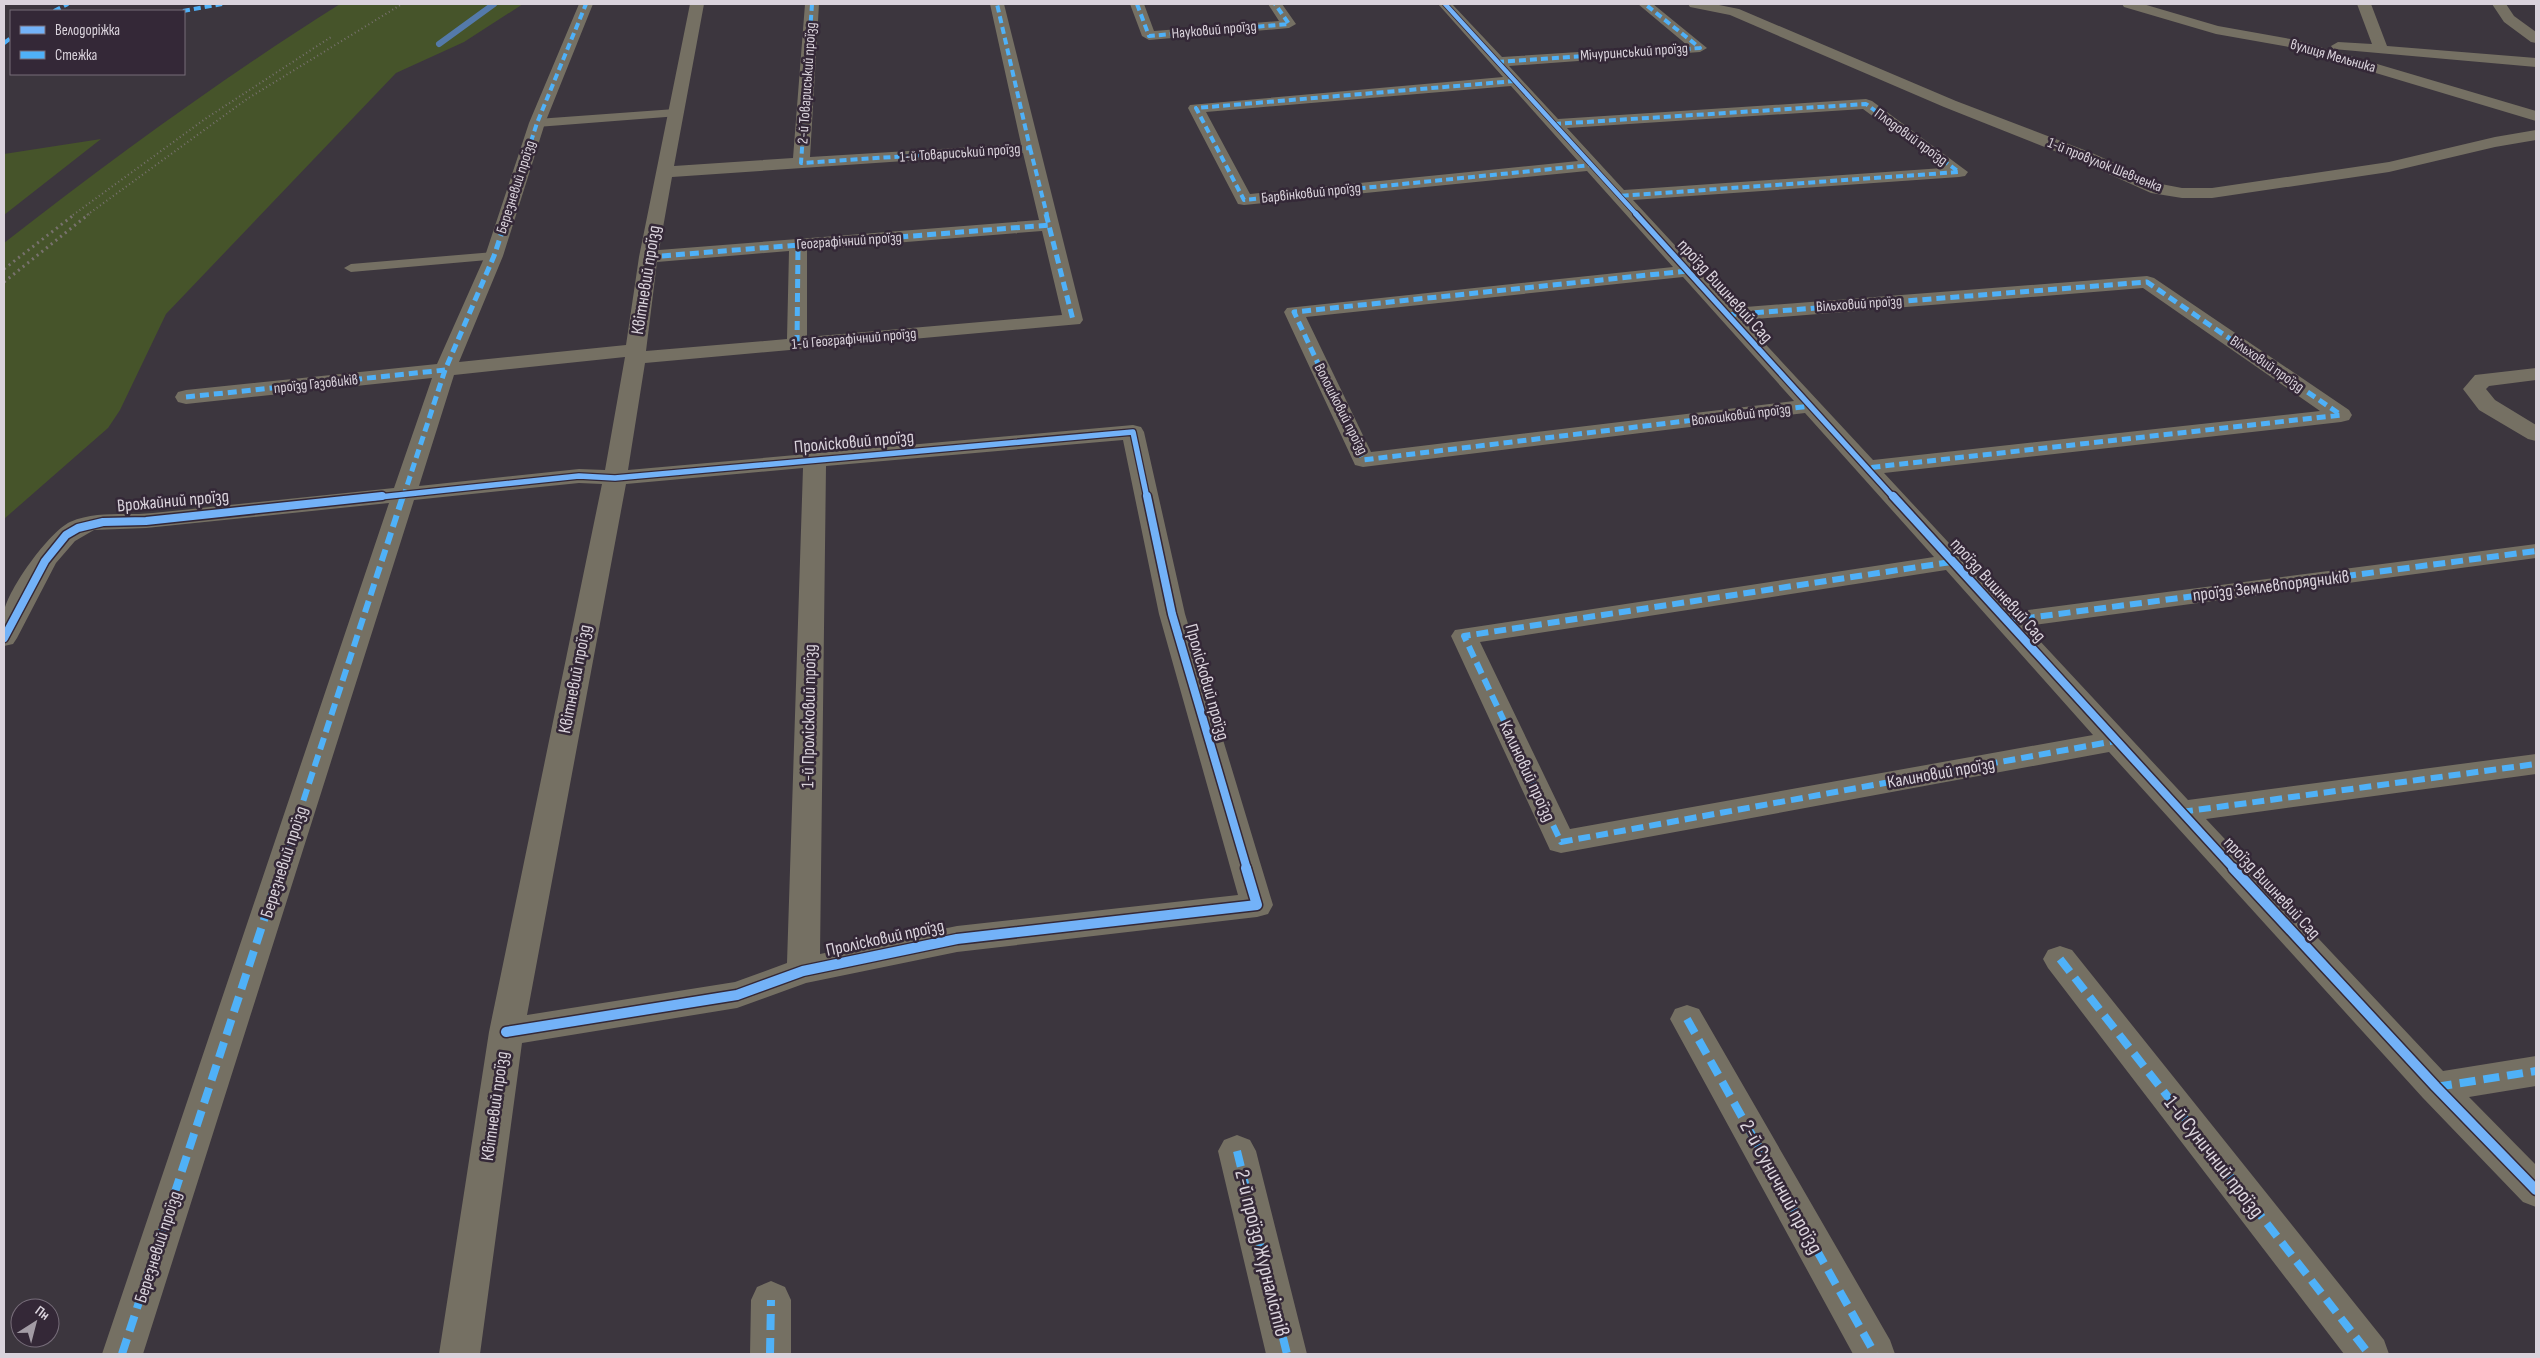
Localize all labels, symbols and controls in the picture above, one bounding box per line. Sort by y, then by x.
legend [10,10,185,75]
street label: Науковий проїзд [1171,17,1257,43]
text: Велодоріжка [55,21,120,40]
street label: 2-й Товариський проїзд [793,21,821,145]
street label: вулиця Мельника [2288,35,2378,77]
street label: Мічуринський проїзд [1579,39,1689,65]
text: Стежка [55,46,98,65]
street label: Плодовий проїзд [1871,104,1951,170]
street label: 1-й провулок Шевченка [2045,133,2165,197]
street label: Березневий проїзд [492,138,540,236]
street label: 1-й Товариський проїзд [899,139,1021,167]
street label: Барвінковий проїзд [1260,178,1362,208]
street label: Квітневий проїзд [627,224,665,336]
street label: Географічний проїзд [796,228,902,254]
street label: проїзд Вишневий Сад [1673,235,1777,347]
street label: Вільховий проїзд [1815,292,1903,316]
street label: 1-й Географічний проїзд [791,324,917,354]
street label: Вільховий проїзд [2226,331,2308,397]
street label: Волошковий проїзд [1310,360,1372,458]
street label: проїзд Газовиків [273,370,359,398]
street label: Волошковий проїзд [1690,399,1792,431]
street label: Пролісковий проїзд [793,426,915,458]
street label: Врожайний проїзд [116,486,230,516]
street label: проїзд Вишневий Сад [1946,534,2050,646]
street label: проїзд Землевпорядників [2192,566,2350,606]
street label: Пролісковий проїзд [1180,621,1234,743]
street label: Квітневий проїзд [554,623,596,735]
street label: 1-й Пролісковий проїзд [797,644,821,788]
street label: Калиновий проїзд [1494,717,1560,825]
street label: Калиновий проїзд [1886,753,1996,793]
street label: Березневий проїзд [256,803,312,921]
street label: проїзд Вишневий Сад [2219,832,2325,944]
street label: Пролісковий проїзд [824,915,946,961]
street label: Квітневий проїзд [477,1050,513,1162]
street label: 1-й Суничний проїзд [2159,1091,2269,1223]
street label: 2-й Суничний проїзд [1734,1116,1828,1258]
street label: 2-й проїзд Журналістів [1229,1167,1295,1339]
street label: Березневий проїзд [130,1188,186,1306]
north arrow [10,1298,60,1348]
text: Пн [32,1302,53,1324]

